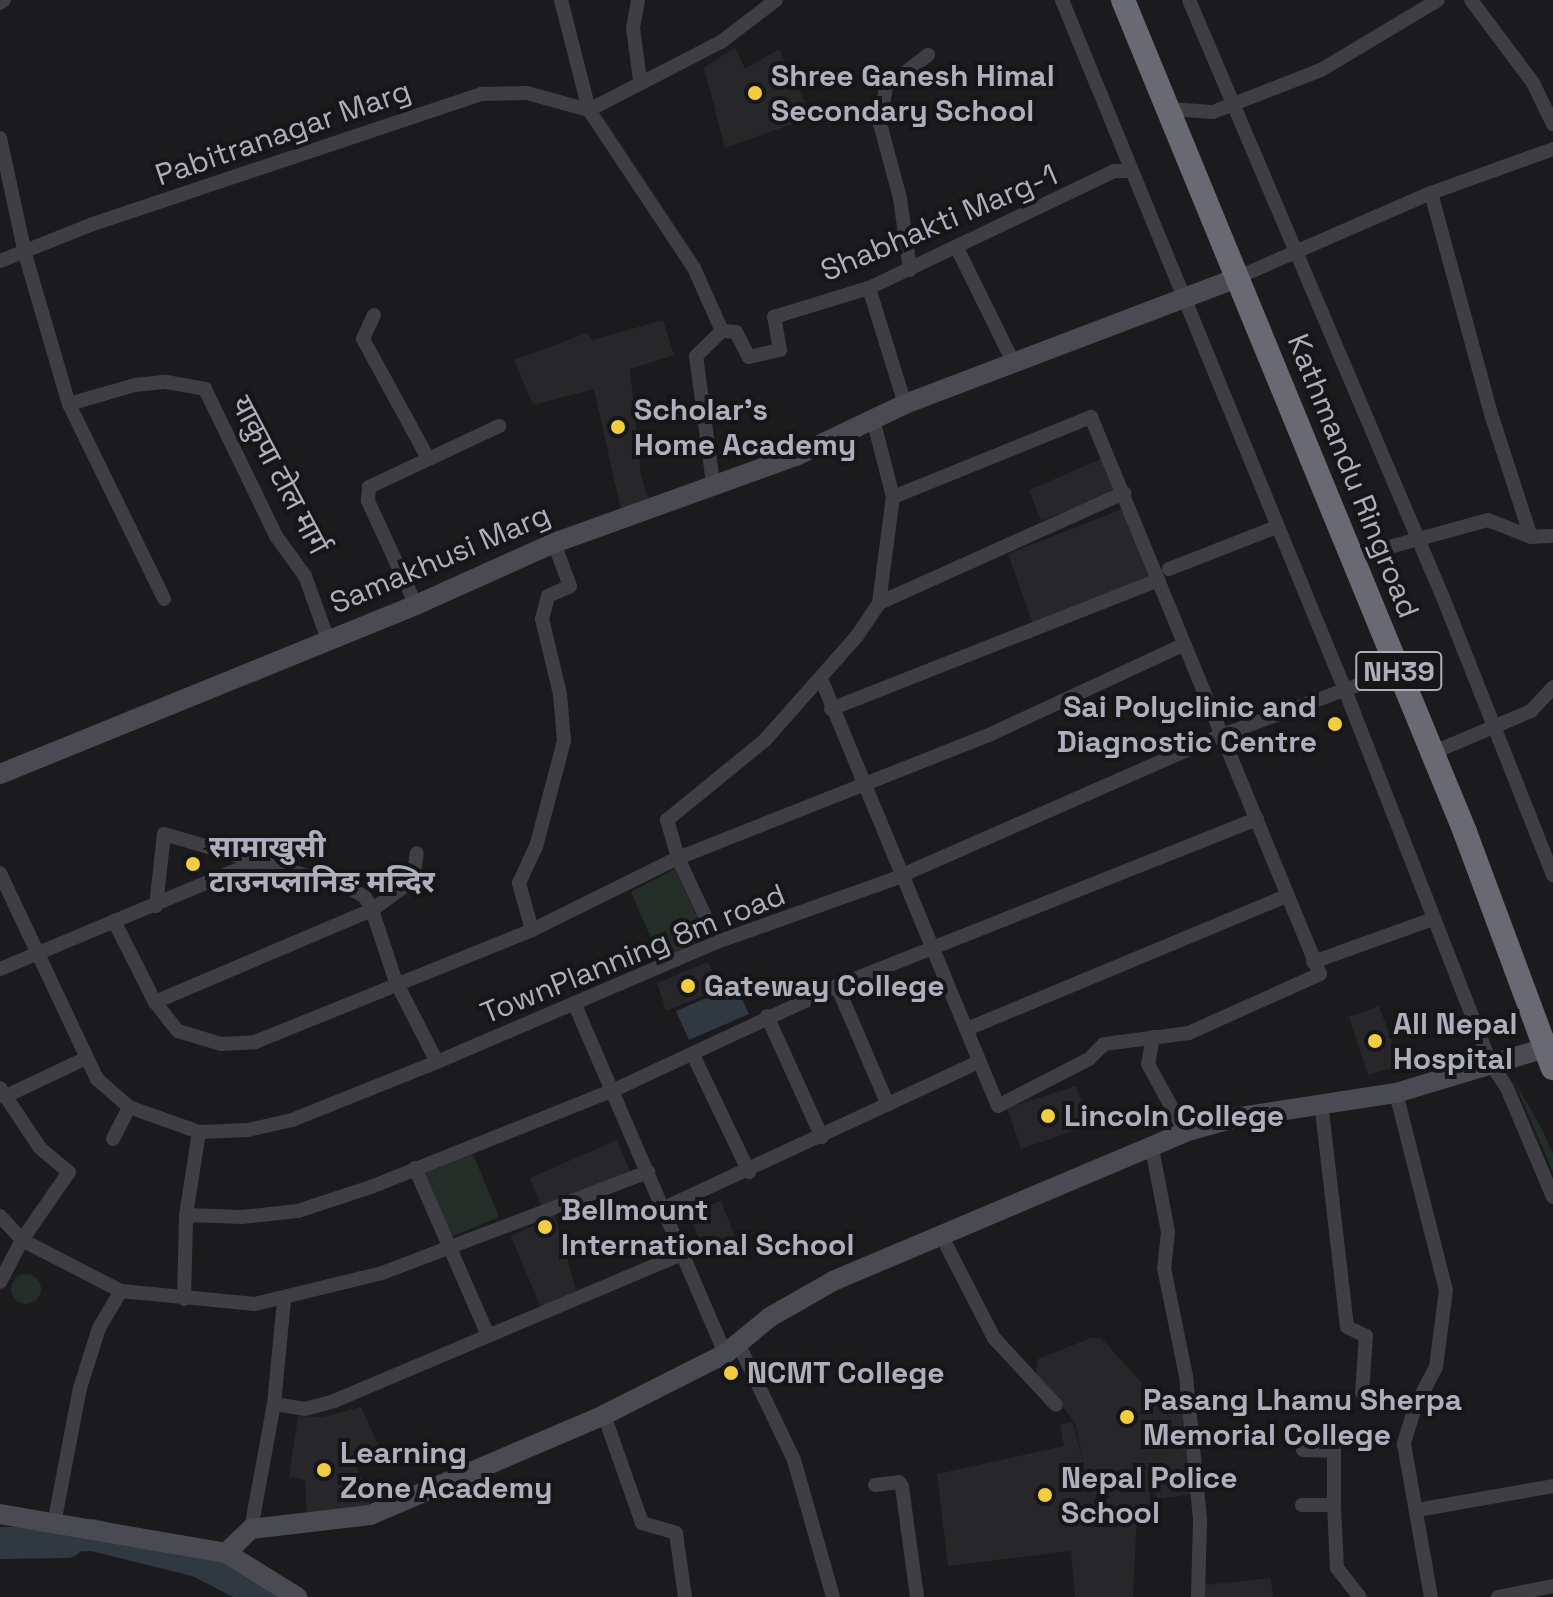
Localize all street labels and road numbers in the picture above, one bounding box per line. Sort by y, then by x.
street label: Pabitranagar Marg [151,72,415,194]
street label: Shabhakti Marg-1 [815,157,1063,289]
street label: Kathmandu Ringroad [1280,329,1426,623]
street label: याकुपा टोल मार्ग [223,390,337,560]
street label: Samakhusi Marg [325,496,555,622]
road number: NH39 [1355,647,1443,695]
street label: TownPlanning 8m road [476,876,790,1032]

